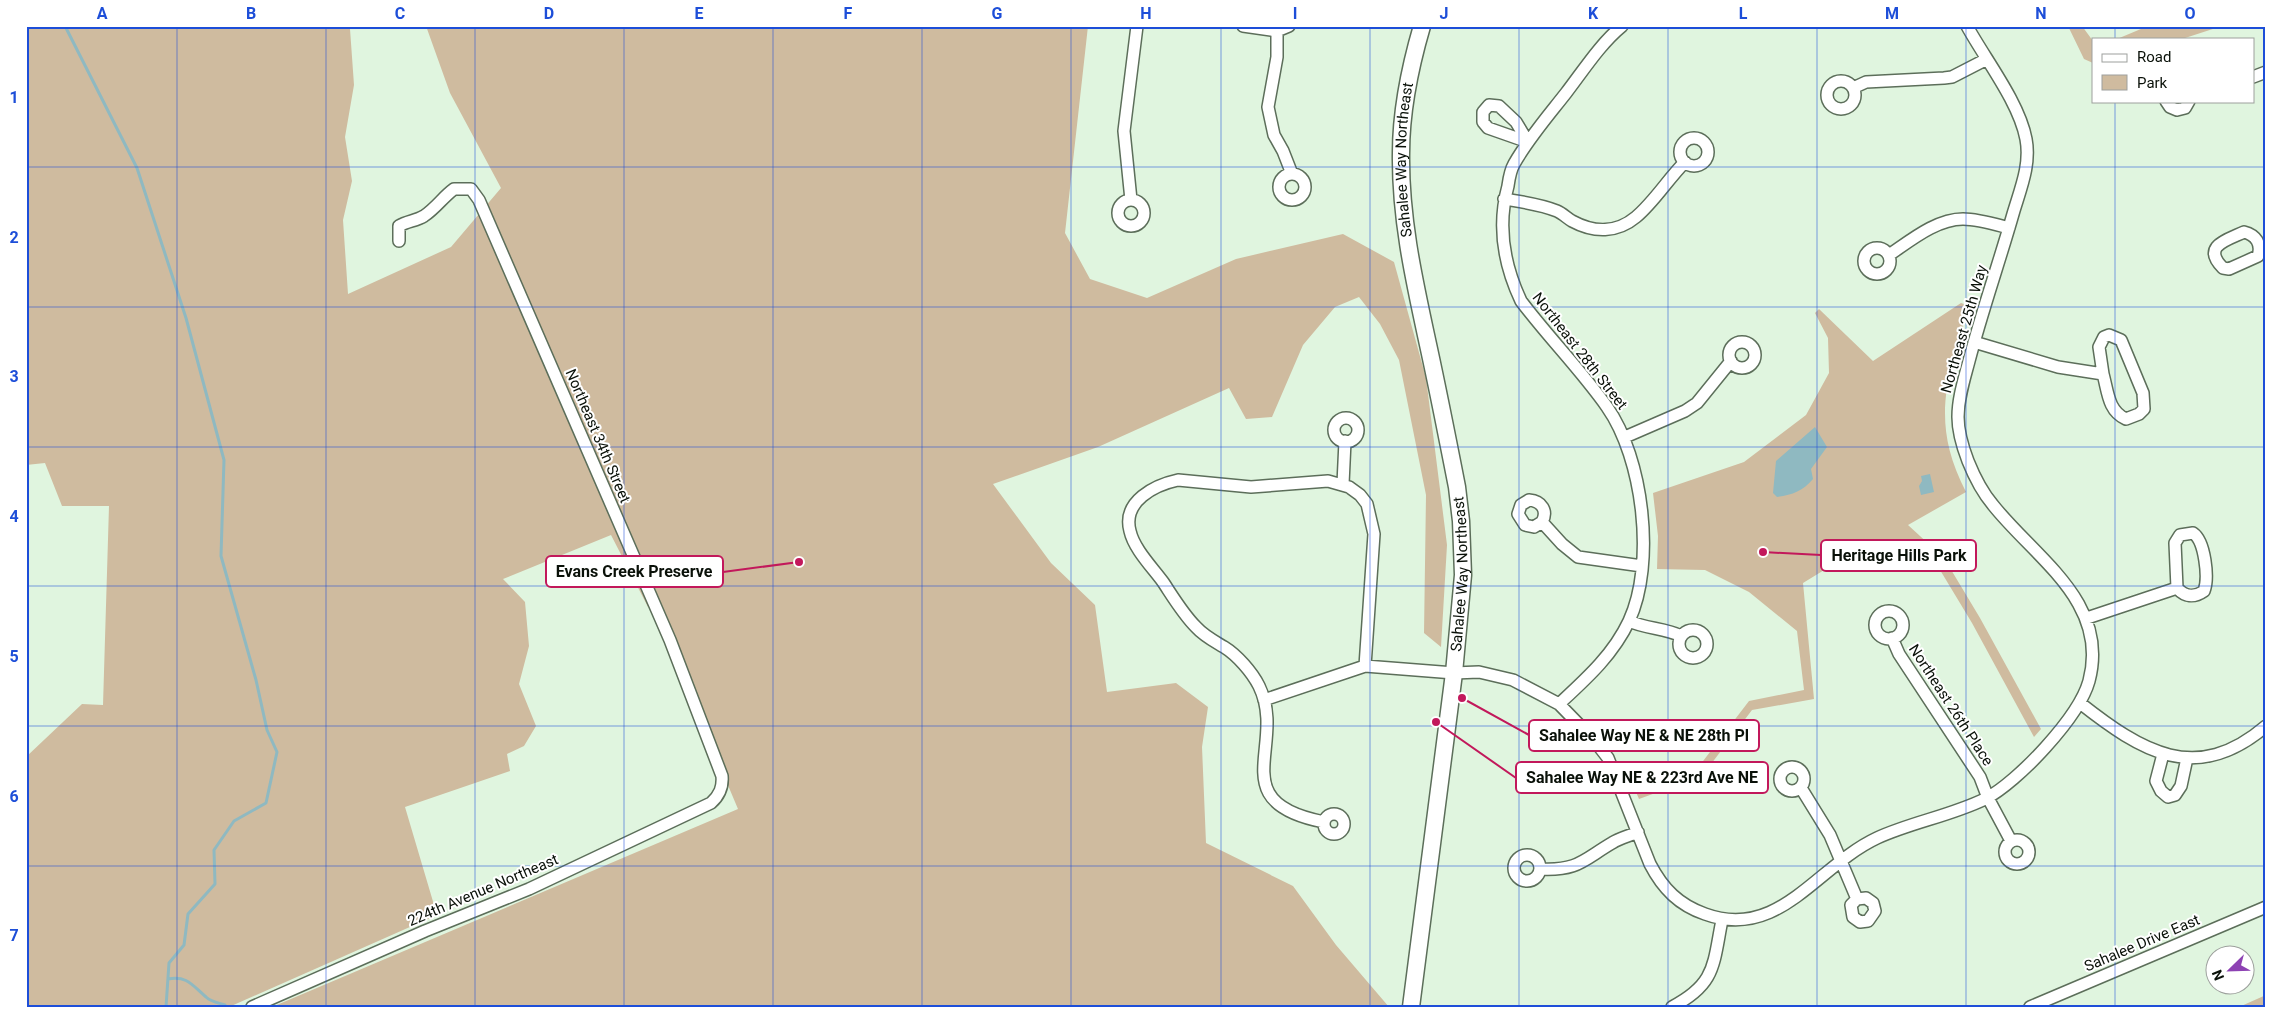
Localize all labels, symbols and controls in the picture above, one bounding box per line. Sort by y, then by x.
text: A [97,4,108,23]
text: B [246,4,256,23]
text: C [395,4,405,23]
text: D [544,4,554,23]
text: E [695,4,704,23]
text: F [844,4,853,23]
text: G [992,4,1003,23]
text: H [1140,4,1152,23]
text: I [1293,4,1297,23]
text: J [1440,4,1448,23]
text: K [1588,4,1599,23]
text: L [1739,4,1748,23]
text: M [1885,4,1899,23]
text: N [2035,4,2047,23]
text: O [2184,4,2196,23]
legend [2092,38,2254,102]
text: Road [2137,48,2171,66]
text: Park [2137,74,2168,92]
street label: Sahalee Way Northeast [1392,81,1417,238]
text: 1 [9,88,19,107]
text: 2 [9,228,19,247]
street label: Northeast 25th Way [1937,263,1991,395]
street label: Northeast 28th Street [1529,289,1631,413]
street label: Northeast 34th Street [562,366,634,506]
text: 3 [9,367,19,386]
street label: Sahalee Way Northeast [1447,495,1472,652]
text: 4 [9,507,19,526]
callout: Heritage Hills Park [1821,540,1976,571]
text: Heritage Hills Park [1831,546,1967,565]
callout: Evans Creek Preserve [546,556,723,587]
text: Evans Creek Preserve [556,562,713,581]
street label: Northeast 26th Place [1905,641,1997,769]
text: 5 [9,647,19,666]
callout: Sahalee Way NE & NE 28th Pl [1529,720,1759,751]
text: Sahalee Way NE & NE 28th Pl [1539,726,1749,745]
callout: Sahalee Way NE & 223rd Ave NE [1516,762,1768,793]
text: Sahalee Way NE & 223rd Ave NE [1526,768,1758,787]
text: 6 [9,787,19,806]
street label: 224th Avenue Northeast [405,850,561,930]
street label: Sahalee Drive East [2082,911,2202,975]
text: 7 [9,926,19,945]
north arrow [2204,946,2254,996]
text: N [2209,967,2227,983]

